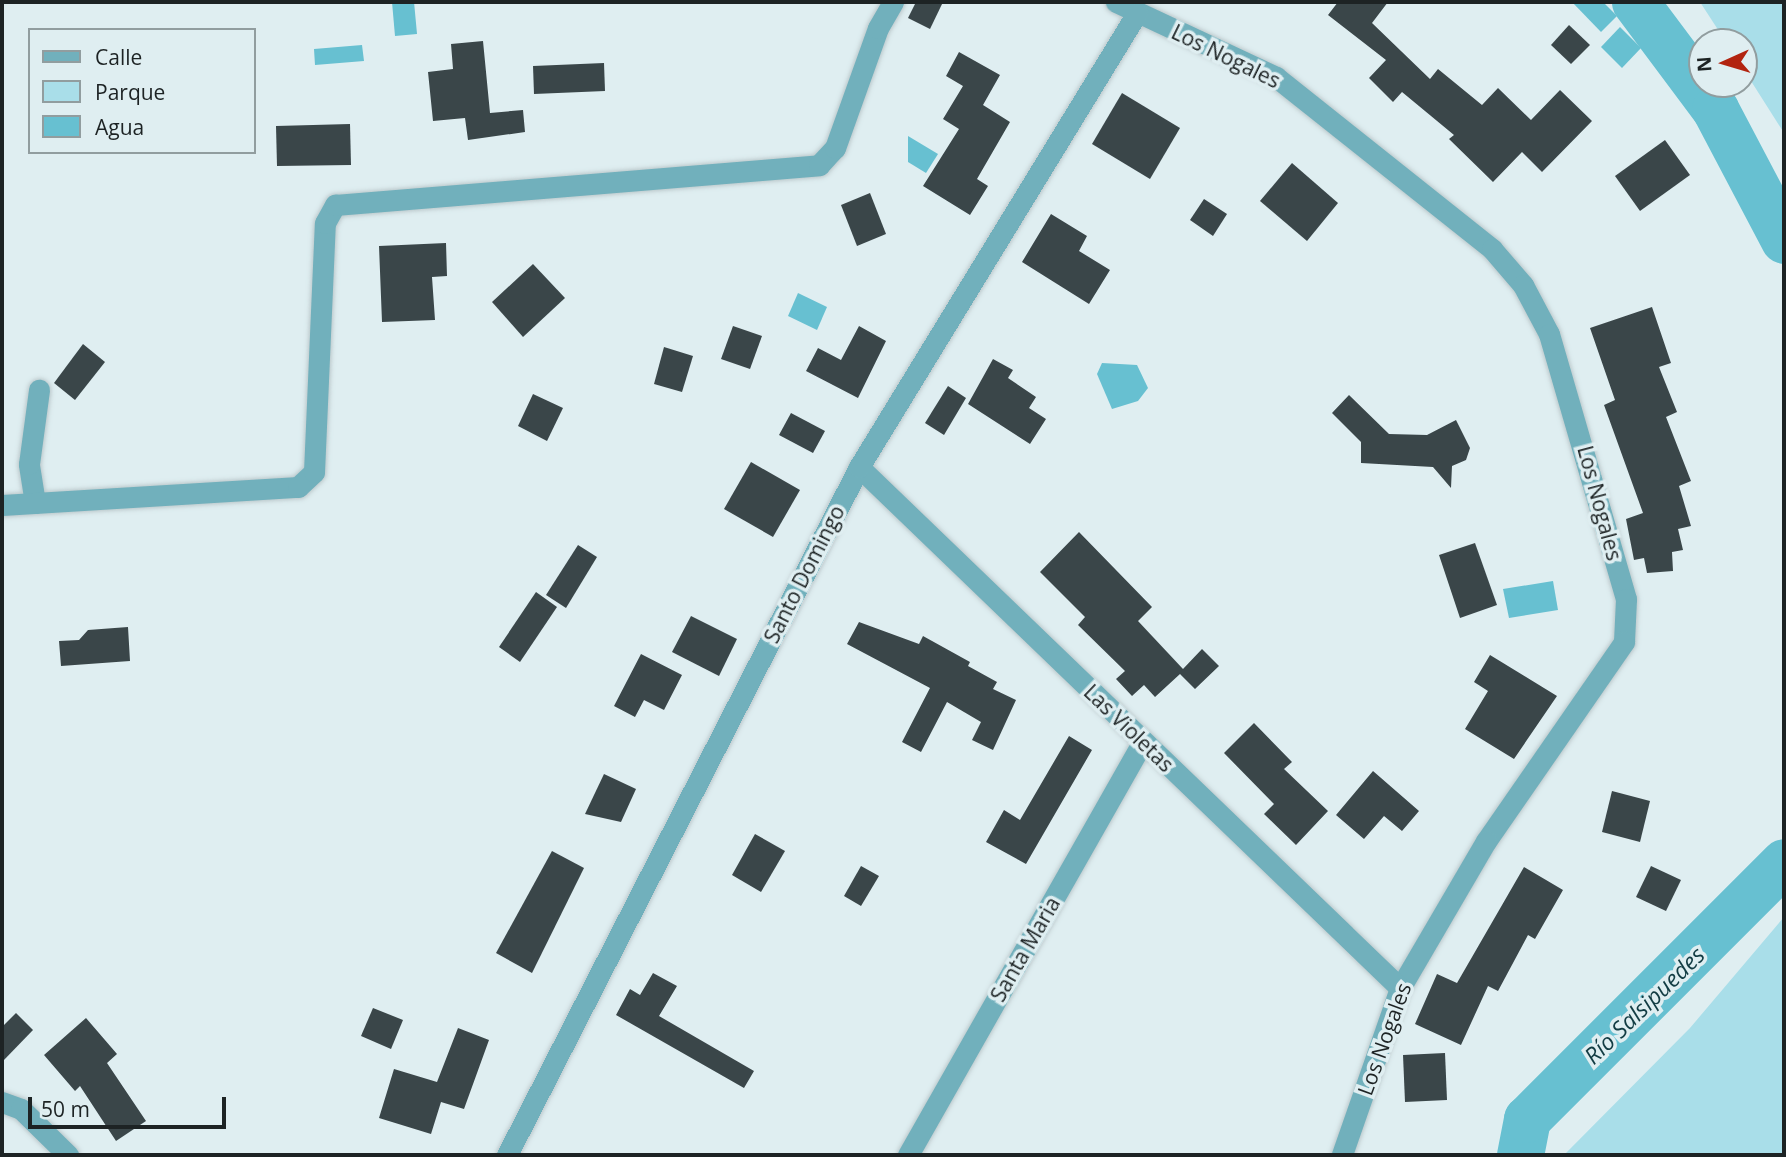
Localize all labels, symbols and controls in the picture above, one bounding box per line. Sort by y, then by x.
street label: Los Nogales [1168,19,1284,93]
legend [28,28,256,154]
north arrow [1688,28,1758,98]
text: Calle [95,43,142,71]
text: N [1691,56,1718,73]
text: Parque [95,78,165,106]
text: Agua [95,113,144,141]
street label: Los Nogales [1573,443,1627,563]
street label: Santo Domingo [758,501,850,647]
street label: Las Violetas [1079,679,1179,777]
street label: Santa Maria [985,892,1065,1006]
water label: Río Salsipuedes [1578,941,1710,1069]
street label: Los Nogales [1352,979,1416,1099]
scale bar [32,1084,229,1128]
text: 50 m [41,1095,90,1123]

